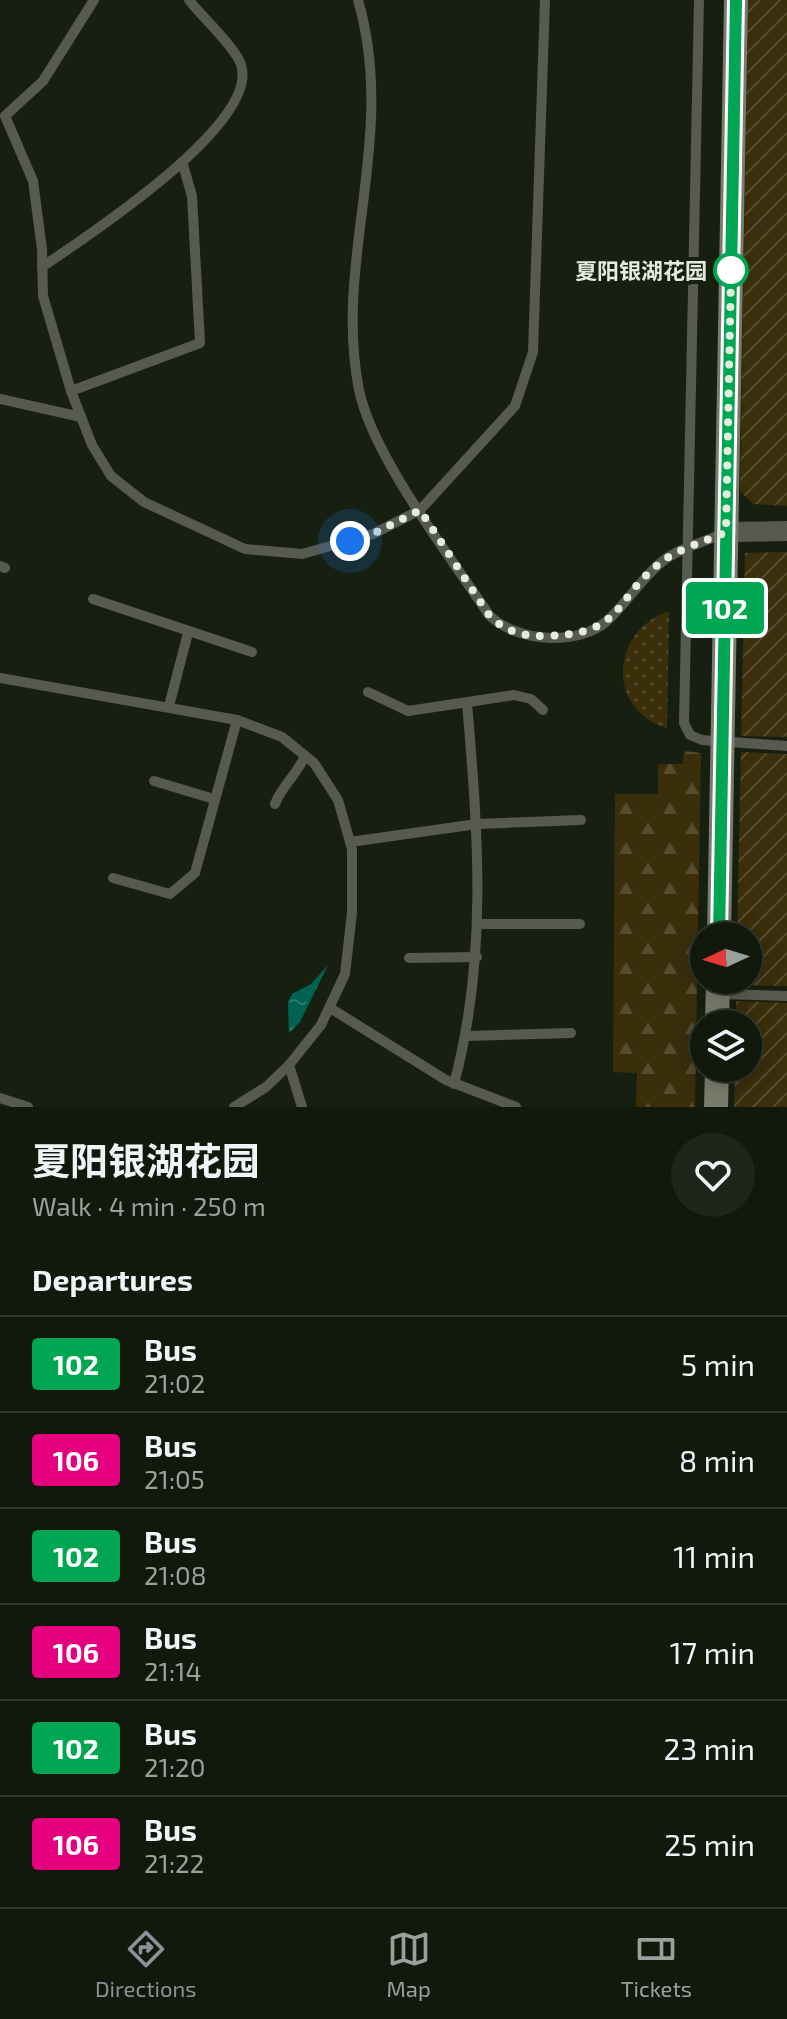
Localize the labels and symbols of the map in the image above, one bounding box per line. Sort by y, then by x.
marker: 夏阳银湖花园 [714,253,748,287]
place label: 夏阳银湖花园 [575,257,707,283]
your location [330,521,370,561]
line badge: 102 [679,582,771,634]
north arrow [690,922,762,994]

